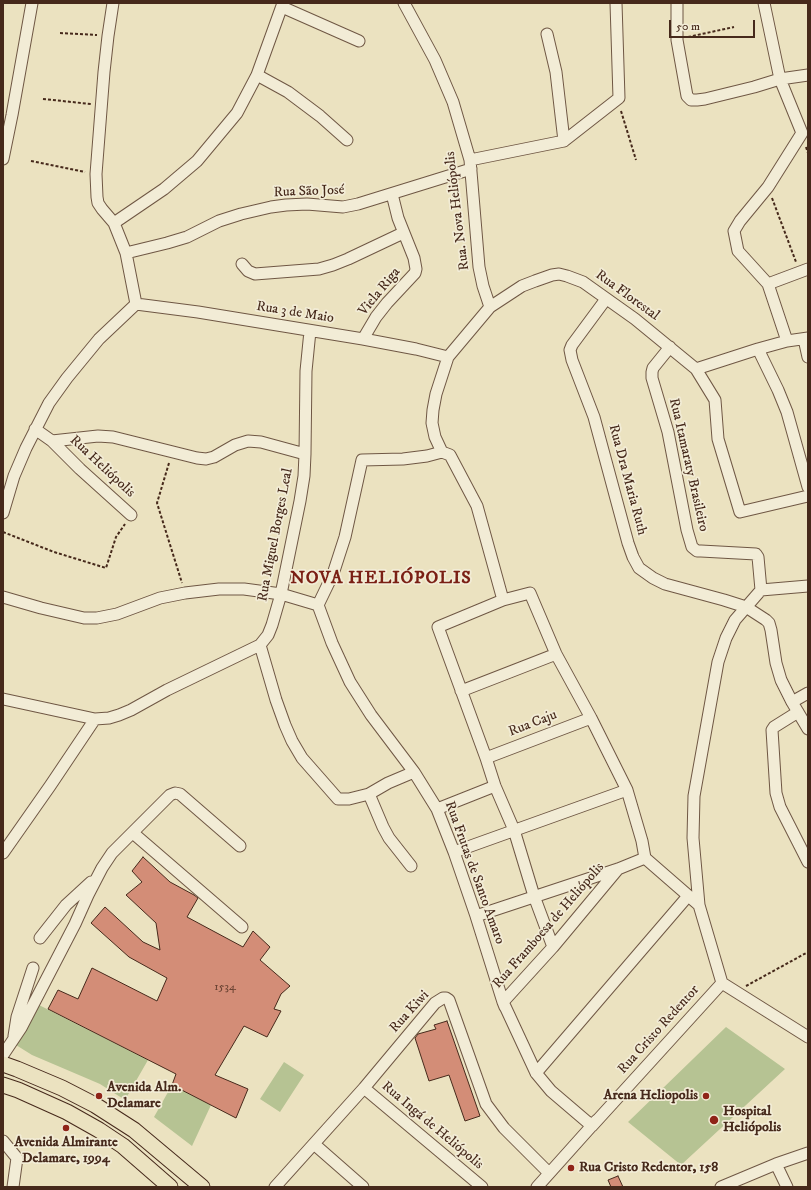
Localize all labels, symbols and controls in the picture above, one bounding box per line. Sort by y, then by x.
scale bar [671,12,757,38]
text: 50 m [676,19,700,34]
street label: Rua. Nova Heliópolis [442,151,474,271]
street label: Rua São José [273,182,345,202]
street label: Viela Riga [356,265,404,319]
street label: Rua Florestal [592,267,662,325]
street label: Rua 3 de Maio [255,299,335,327]
street label: Rua Itamaraty Brasileiro [664,397,712,533]
street label: Rua Dra Maria Ruth [604,423,650,537]
street label: Rua Heliópolis [66,432,138,502]
street label: Rua Miguel Borges Leal [255,467,297,603]
district label: NOVA HELIÓPOLIS [290,568,472,590]
street label: Rua Caju [506,707,560,741]
street label: Rua Frutas de Santo Amaro [440,799,508,947]
street label: Rua Framboesa de Heliópolis [490,860,608,992]
house number: 1534 [214,981,236,995]
street label: Rua Cristo Redentor [615,982,703,1078]
street label: Rua Kiwi [387,987,433,1037]
street label: Rua Ingá de Heliópolis [378,1078,486,1174]
place label: Avenida Alm. Delamare [107,1080,181,1112]
place label: Arena Heliopolis [604,1088,698,1104]
marker: Avenida Alm. Delamare [94,1091,104,1101]
marker: Arena Heliopolis [701,1091,711,1101]
place label: Hospital Heliópolis [723,1104,781,1136]
marker: Hospital Heliópolis [708,1114,720,1126]
marker: Avenida Almirante Delamare, 1994 [61,1123,71,1133]
place label: Avenida Almirante Delamare, 1994 [14,1135,118,1168]
place label: Rua Cristo Redentor, 158 [579,1160,718,1176]
marker: Rua Cristo Redentor, 158 [566,1163,576,1173]

